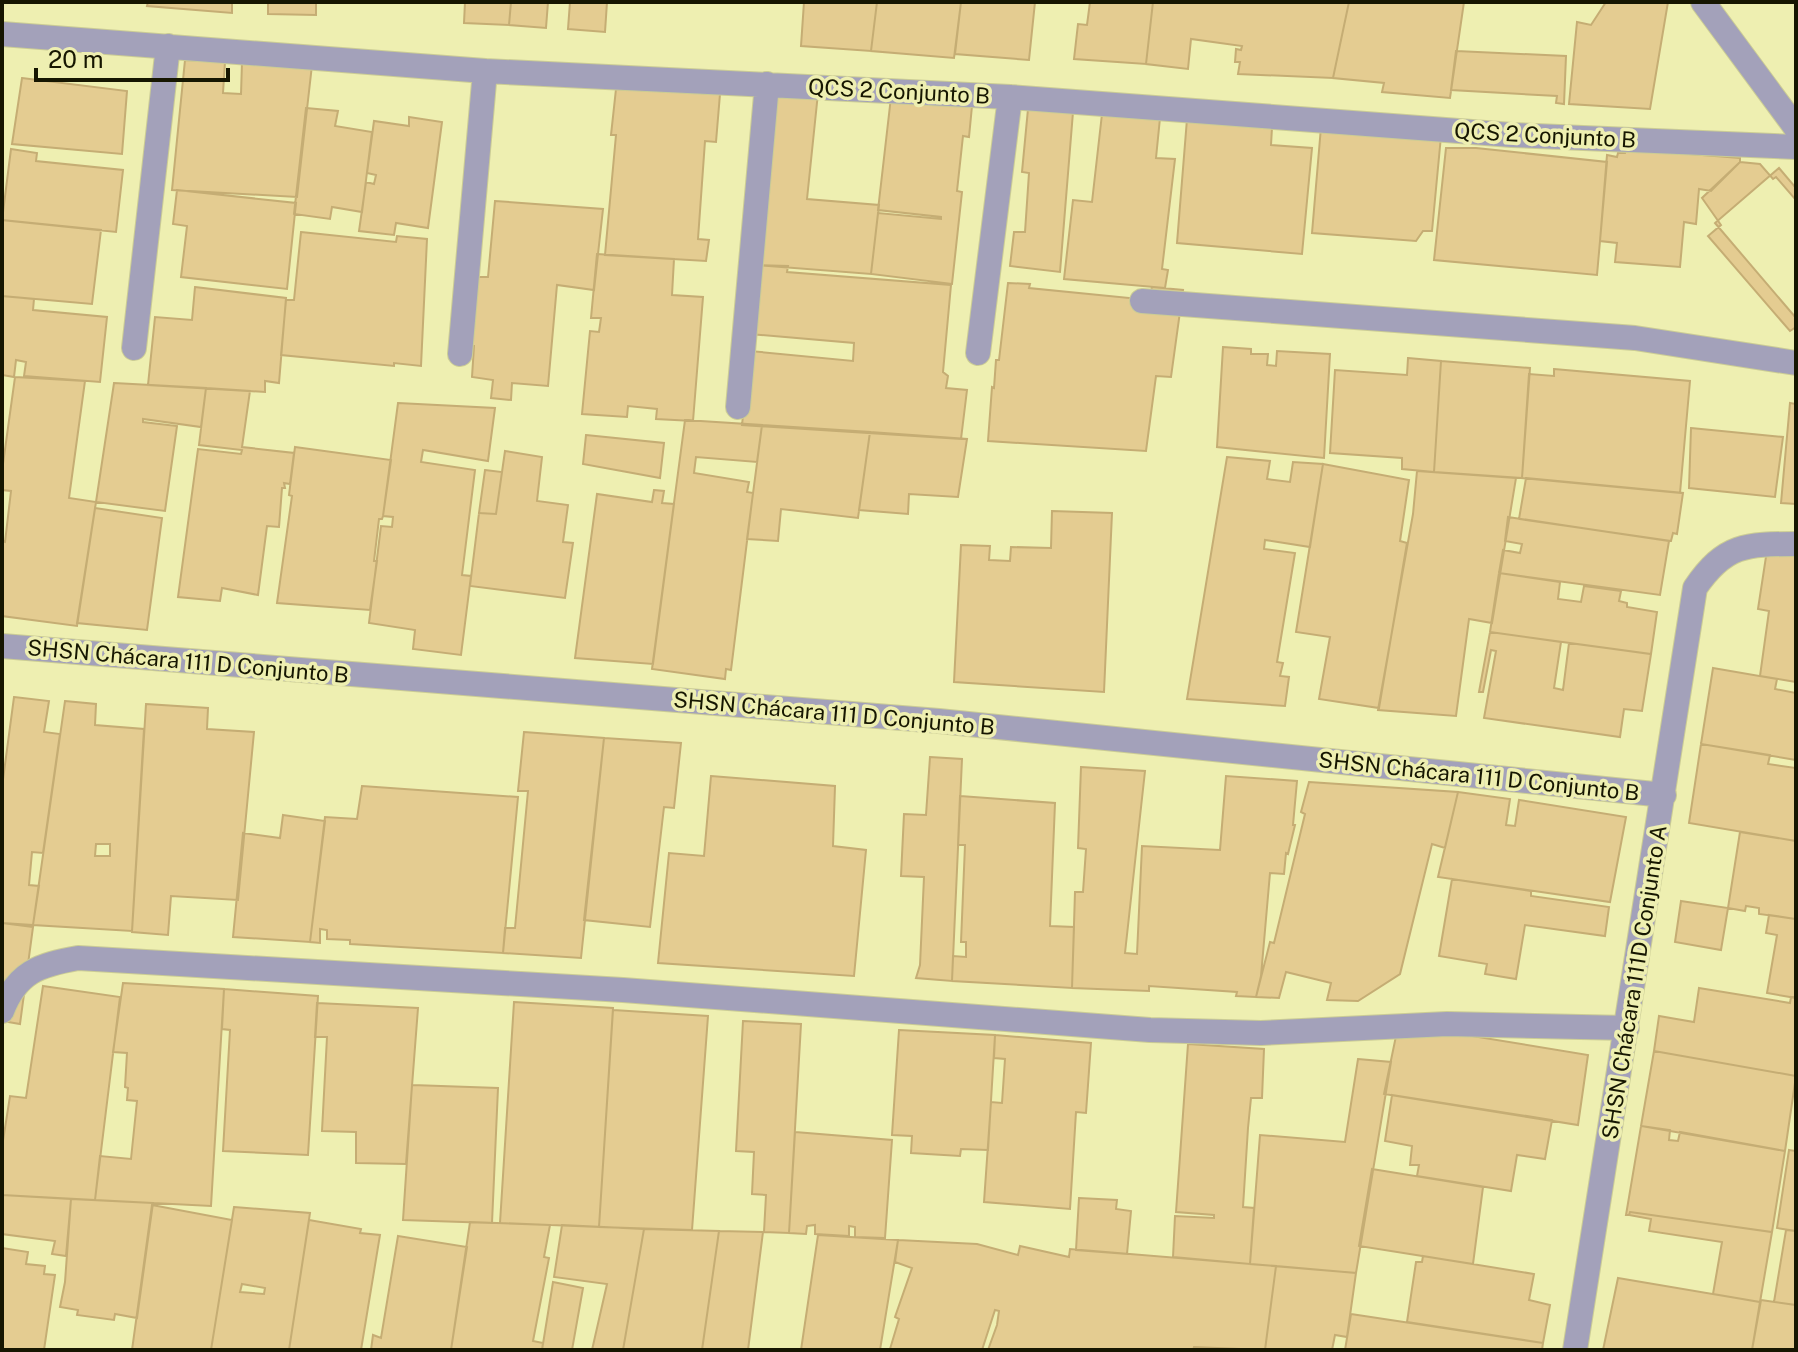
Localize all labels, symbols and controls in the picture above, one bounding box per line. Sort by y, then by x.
scale bar [36,32,228,82]
text: 20 m [48,45,104,73]
street label: QCS 2 Conjunto B [808,73,990,109]
street label: QCS 2 Conjunto B [1454,117,1636,153]
street label: SHSN Chácara 111 D Conjunto B [26,634,350,688]
street label: SHSN Chácara 111 D Conjunto B [672,686,996,740]
street label: SHSN Chácara 111 D Conjunto B [1317,746,1641,806]
street label: SHSN Chácara 111D Conjunto A [1596,823,1672,1141]

